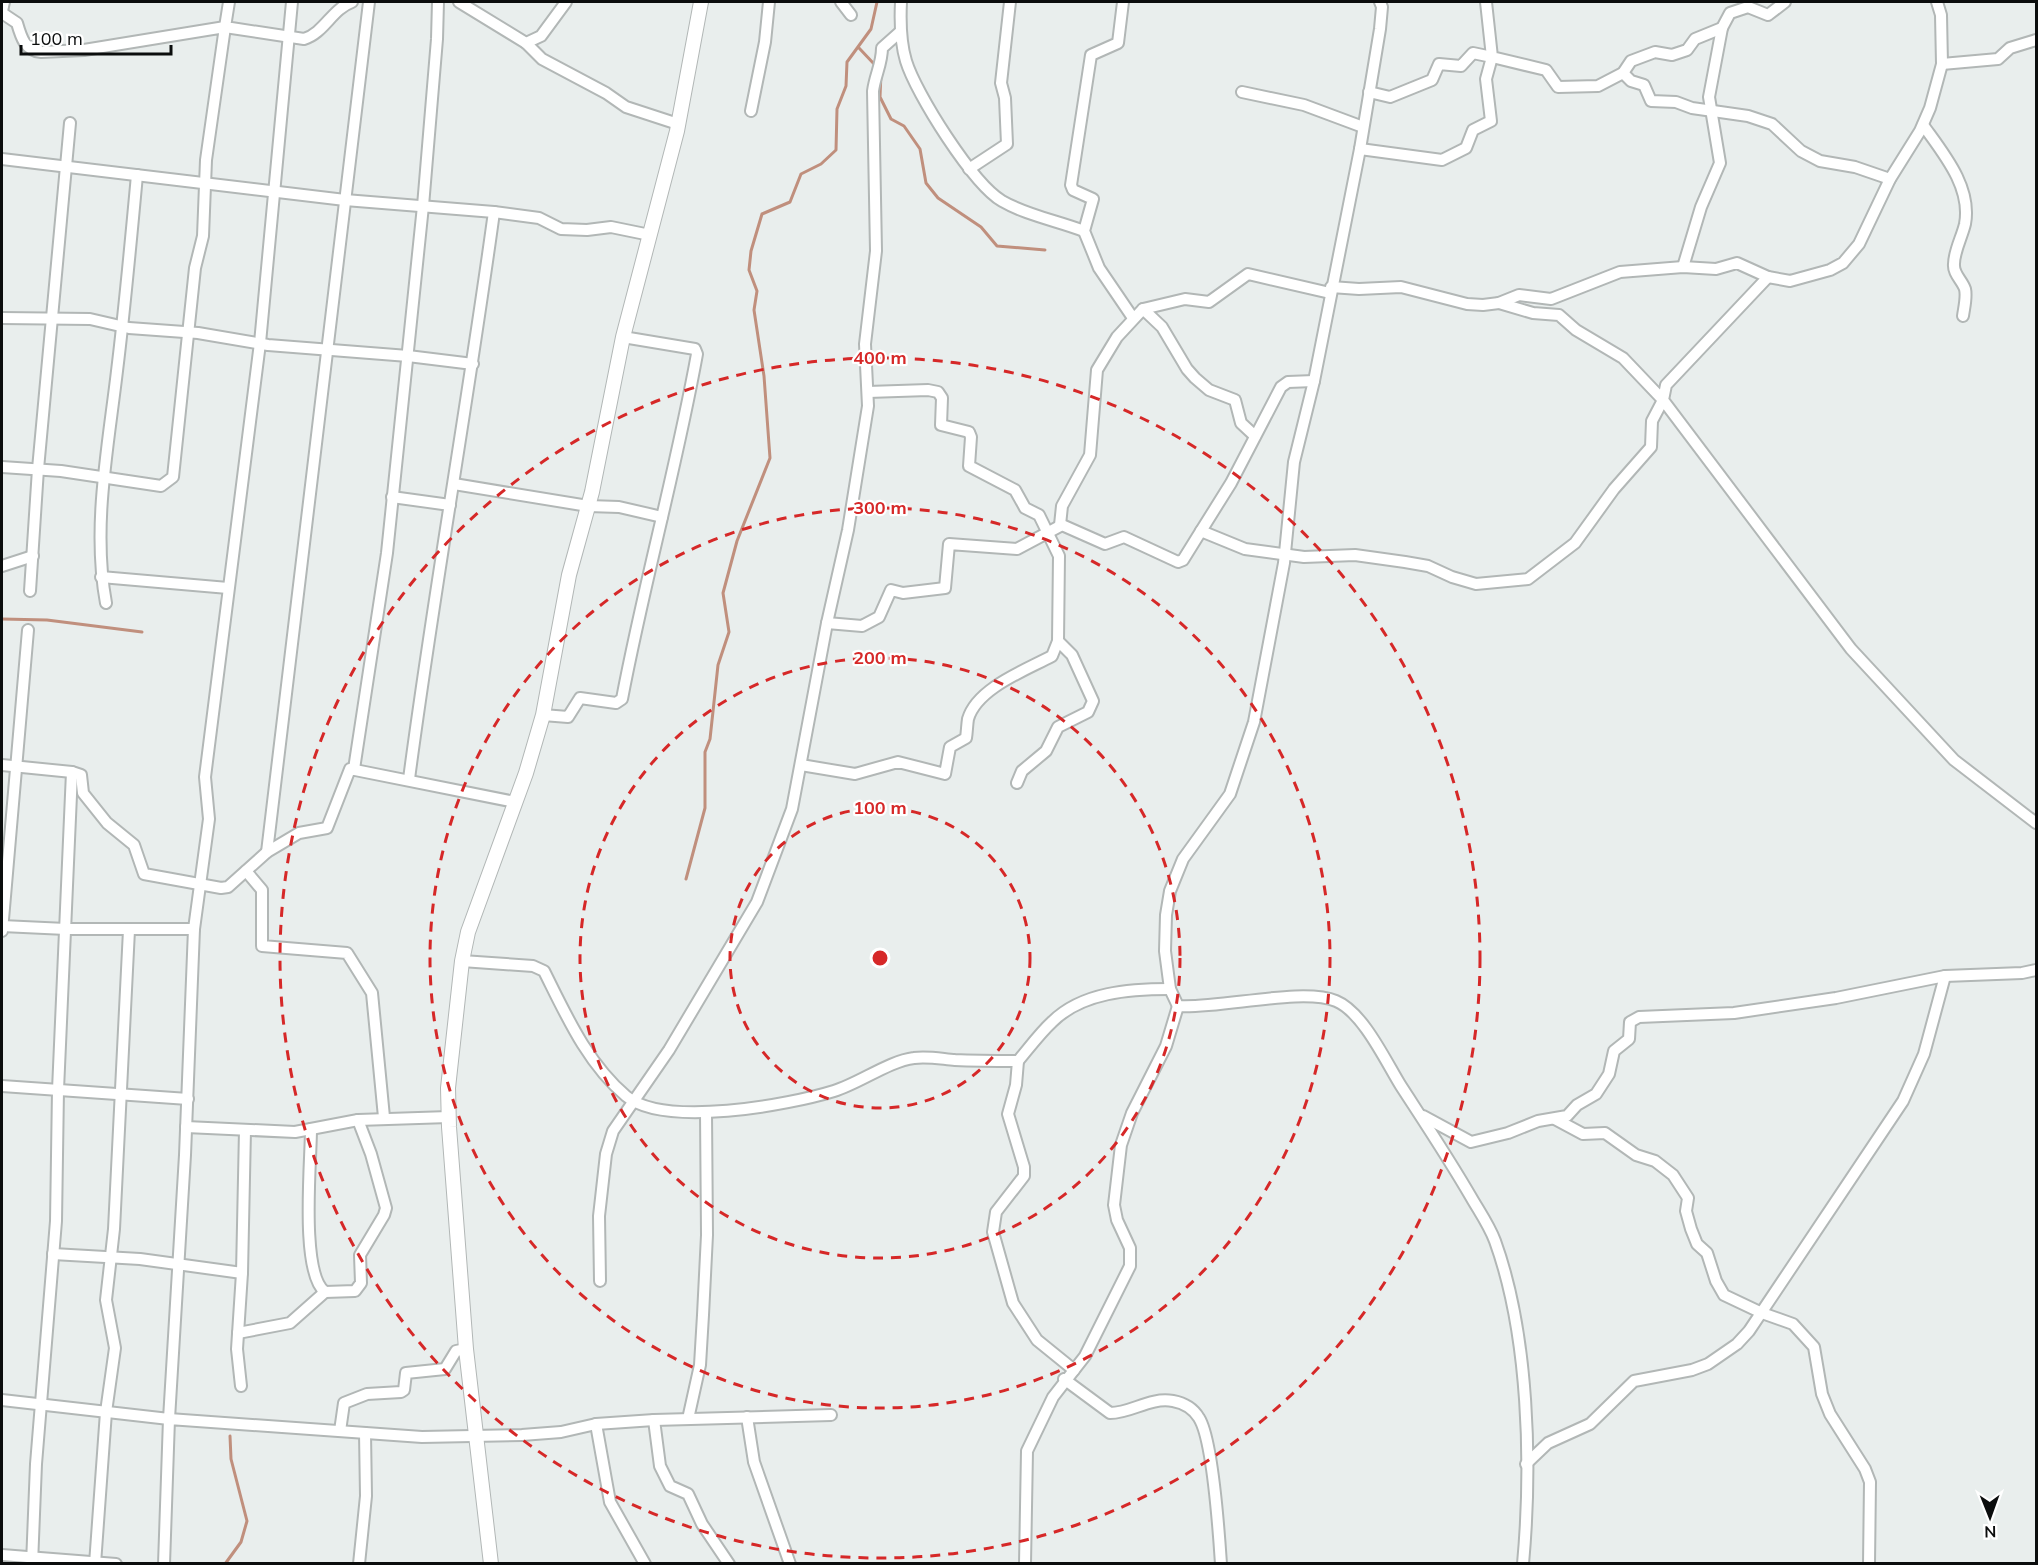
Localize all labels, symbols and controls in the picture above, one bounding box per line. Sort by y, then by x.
scale bar [21,18,171,56]
text: 100 m [30,27,83,50]
text: 400 m [853,346,907,369]
text: 300 m [853,496,907,519]
text: 200 m [853,646,907,669]
text: 100 m [853,796,907,819]
centre of rings [870,948,890,968]
north arrow [1960,1487,2020,1547]
text: N [1984,1522,1996,1542]

